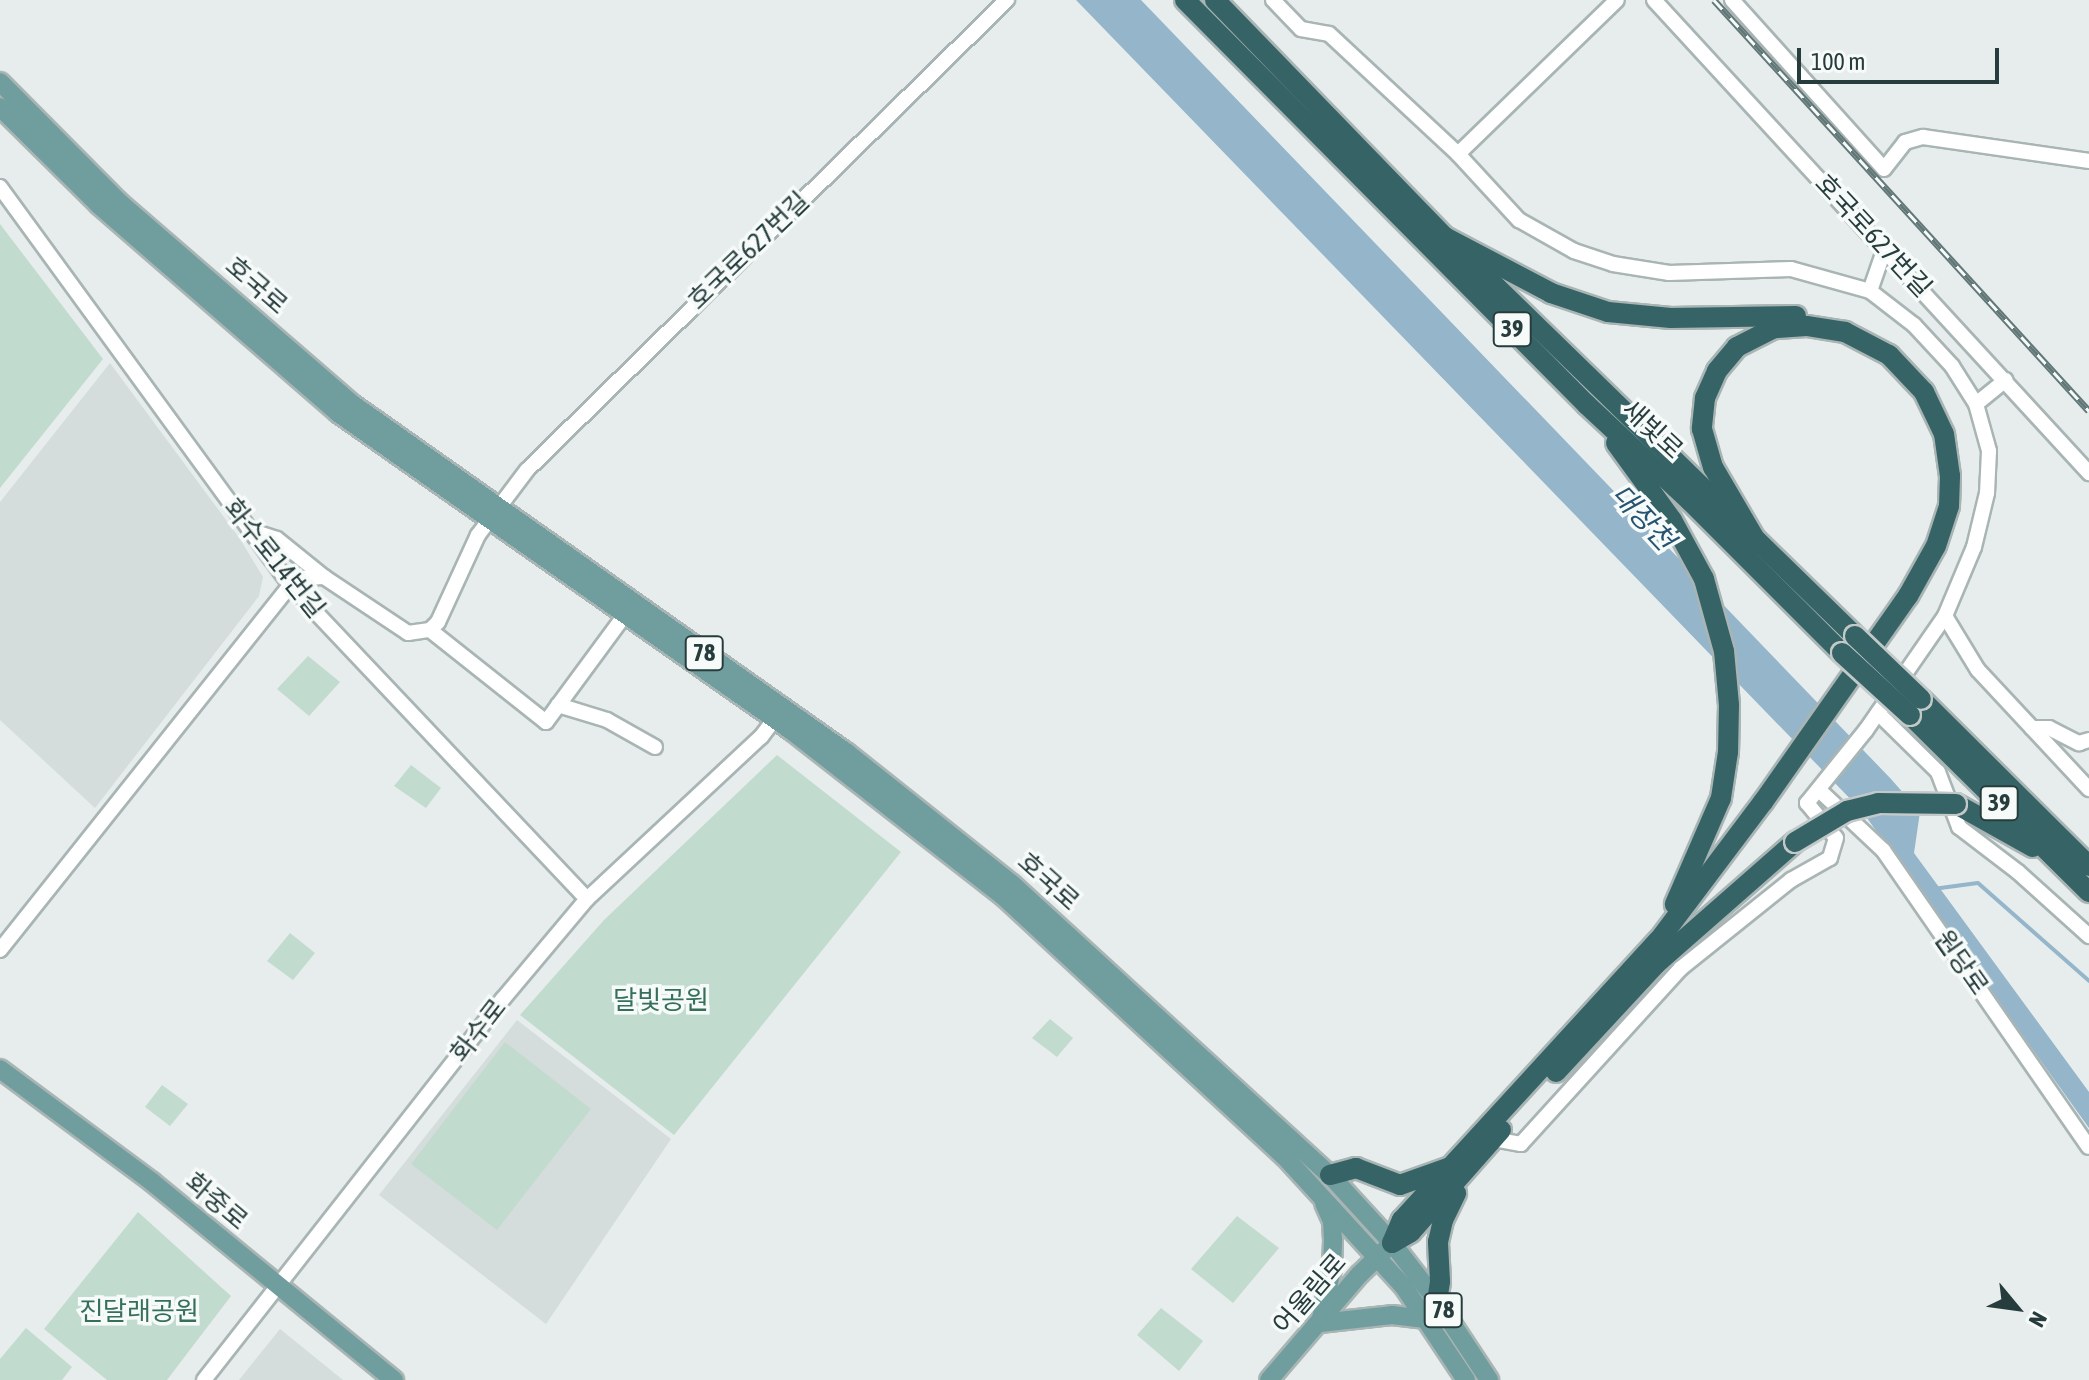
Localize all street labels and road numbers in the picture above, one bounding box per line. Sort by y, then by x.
street label: 호국로627번길 [1808,168,1938,304]
street label: 호국로627번길 [682,186,816,316]
street label: 호국로 [219,251,293,321]
road number: 39 [1492,309,1532,349]
street label: 새빛로 [1615,394,1689,466]
street label: 화수로14번길 [217,493,331,625]
road number: 78 [684,633,724,673]
road number: 39 [1979,783,2019,823]
street label: 호국로 [1011,846,1085,918]
street label: 원당로 [1928,925,1994,1001]
street label: 화수로 [445,993,513,1069]
street label: 화중로 [178,1167,254,1237]
street label: 어울림로 [1267,1248,1353,1340]
road number: 78 [1423,1290,1463,1330]

